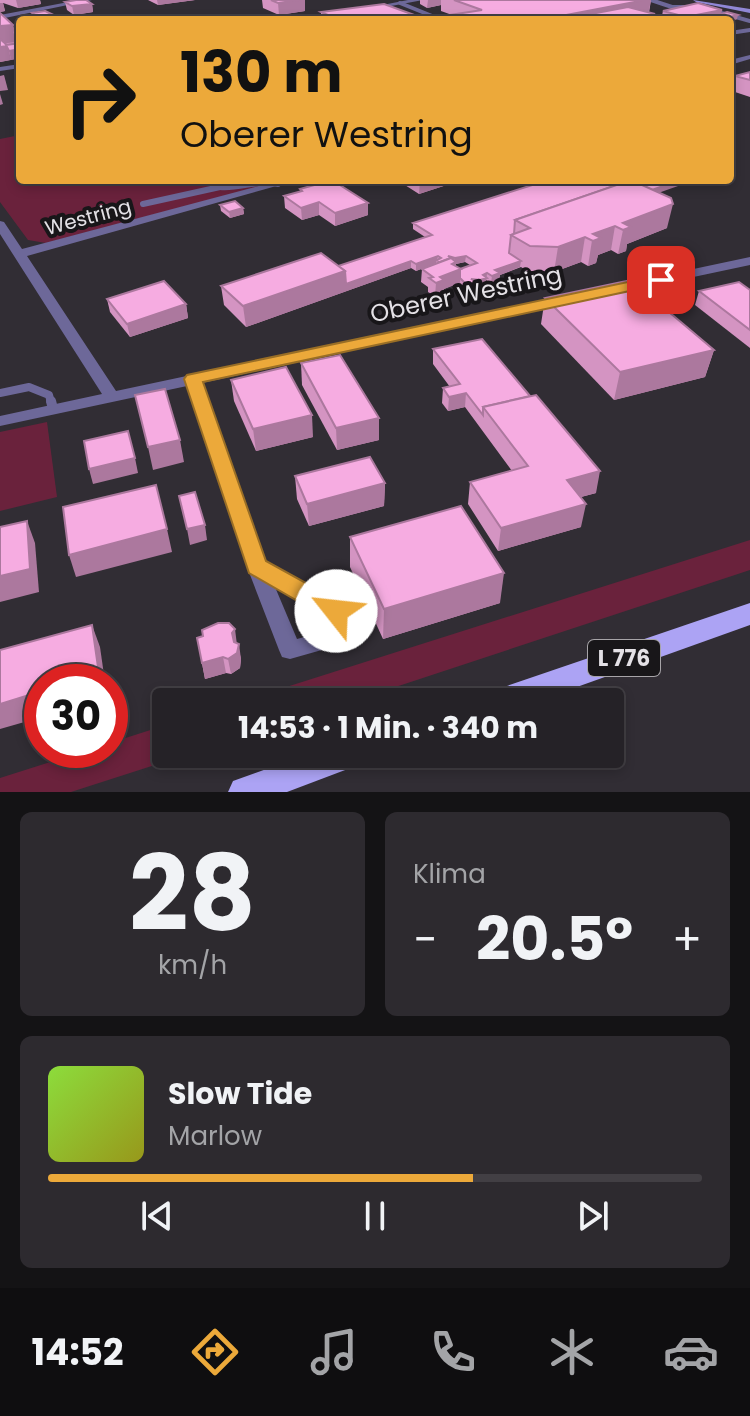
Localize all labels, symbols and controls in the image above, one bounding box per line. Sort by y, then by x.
text: 130 m [180,33,343,112]
icon: right [48,48,152,152]
text: Oberer Westring [180,109,473,160]
street label: Westring [42,192,134,242]
pin [627,246,695,314]
street label: Oberer Westring [367,258,565,330]
icon: arrive [639,258,683,302]
position arrow [294,569,378,653]
road number: L 776 [588,640,660,676]
speed limit sign: 30 [24,664,128,768]
text: 14:53 · 1 Min. · 340 m [238,706,538,749]
text: 28 [129,821,256,966]
text: Klima [413,856,486,892]
text: 20.5° [476,897,633,981]
text: − [413,909,437,970]
text: + [672,909,702,970]
text: km/h [158,947,227,983]
text: Slow Tide [168,1072,312,1115]
text: Marlow [168,1118,262,1154]
icon: previous [135,1194,179,1238]
icon: pause [353,1194,397,1238]
icon: next [571,1194,615,1238]
icon: directions [187,1324,243,1380]
icon: music [306,1324,362,1380]
icon: phone [425,1324,481,1380]
icon: climate [544,1324,600,1380]
icon: car [663,1324,719,1380]
text: 14:52 [31,1327,124,1378]

